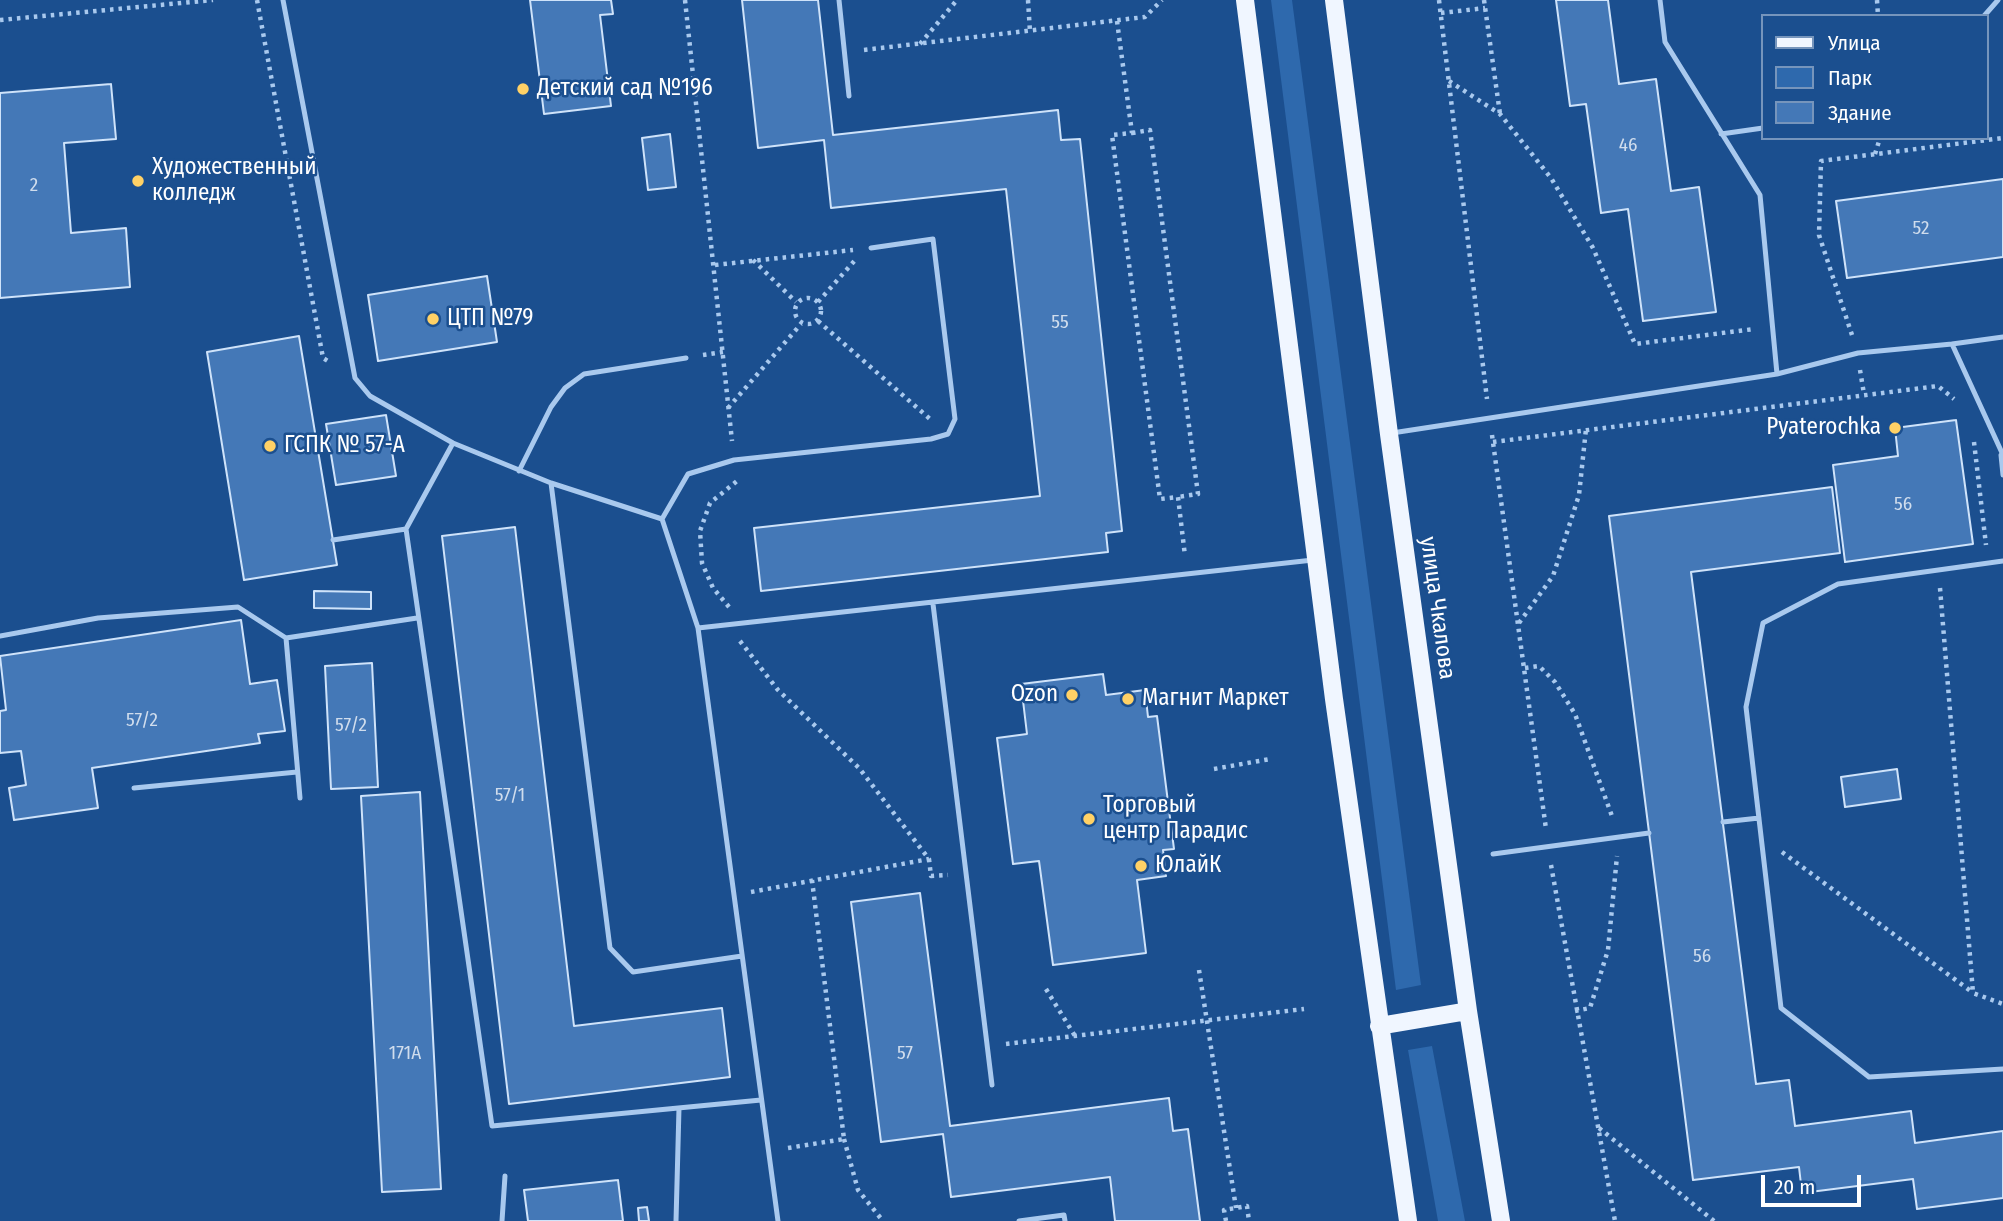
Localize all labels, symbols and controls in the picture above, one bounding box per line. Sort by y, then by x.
legend [1762,14,1989,140]
text: Улица [1828,30,1881,56]
text: Парк [1828,65,1872,91]
place label: Детский сад №196 [537,75,713,103]
marker: Детский сад №196 [515,81,531,97]
text: Здание [1828,100,1892,126]
house number: 46 [1619,135,1637,157]
place label: Художественный колледж [152,154,317,208]
marker: Художественный колледж [130,173,146,189]
house number: 2 [30,175,38,197]
house number: 52 [1913,218,1929,240]
place label: ЦТП №79 [447,305,533,333]
marker: ЦТП №79 [425,311,441,327]
house number: 55 [1051,312,1069,334]
place label: Pyaterochka [1766,414,1881,442]
marker: Pyaterochka [1887,420,1903,436]
place label: ГСПК № 57-А [284,432,405,460]
marker: ГСПК № 57-А [262,438,278,454]
house number: 56 [1894,494,1912,516]
street label: улица Чкалова [1413,535,1461,681]
place label: Ozon [1011,681,1058,709]
place label: Магнит Маркет [1142,685,1288,713]
marker: Ozon [1064,687,1080,703]
marker: Магнит Маркет [1120,691,1136,707]
house number: 57/2 [126,710,158,732]
house number: 57/2 [335,715,367,737]
house number: 57/1 [495,785,525,807]
place label: Торговый центр Парадис [1103,792,1248,846]
marker: Торговый центр Парадис [1081,811,1097,827]
place label: ЮлайК [1155,852,1221,880]
marker: ЮлайК [1133,858,1149,874]
house number: 56 [1693,946,1711,968]
house number: 171А [389,1043,421,1065]
house number: 57 [897,1043,913,1065]
scale bar [1765,1162,1865,1206]
text: 20 m [1774,1174,1815,1200]

